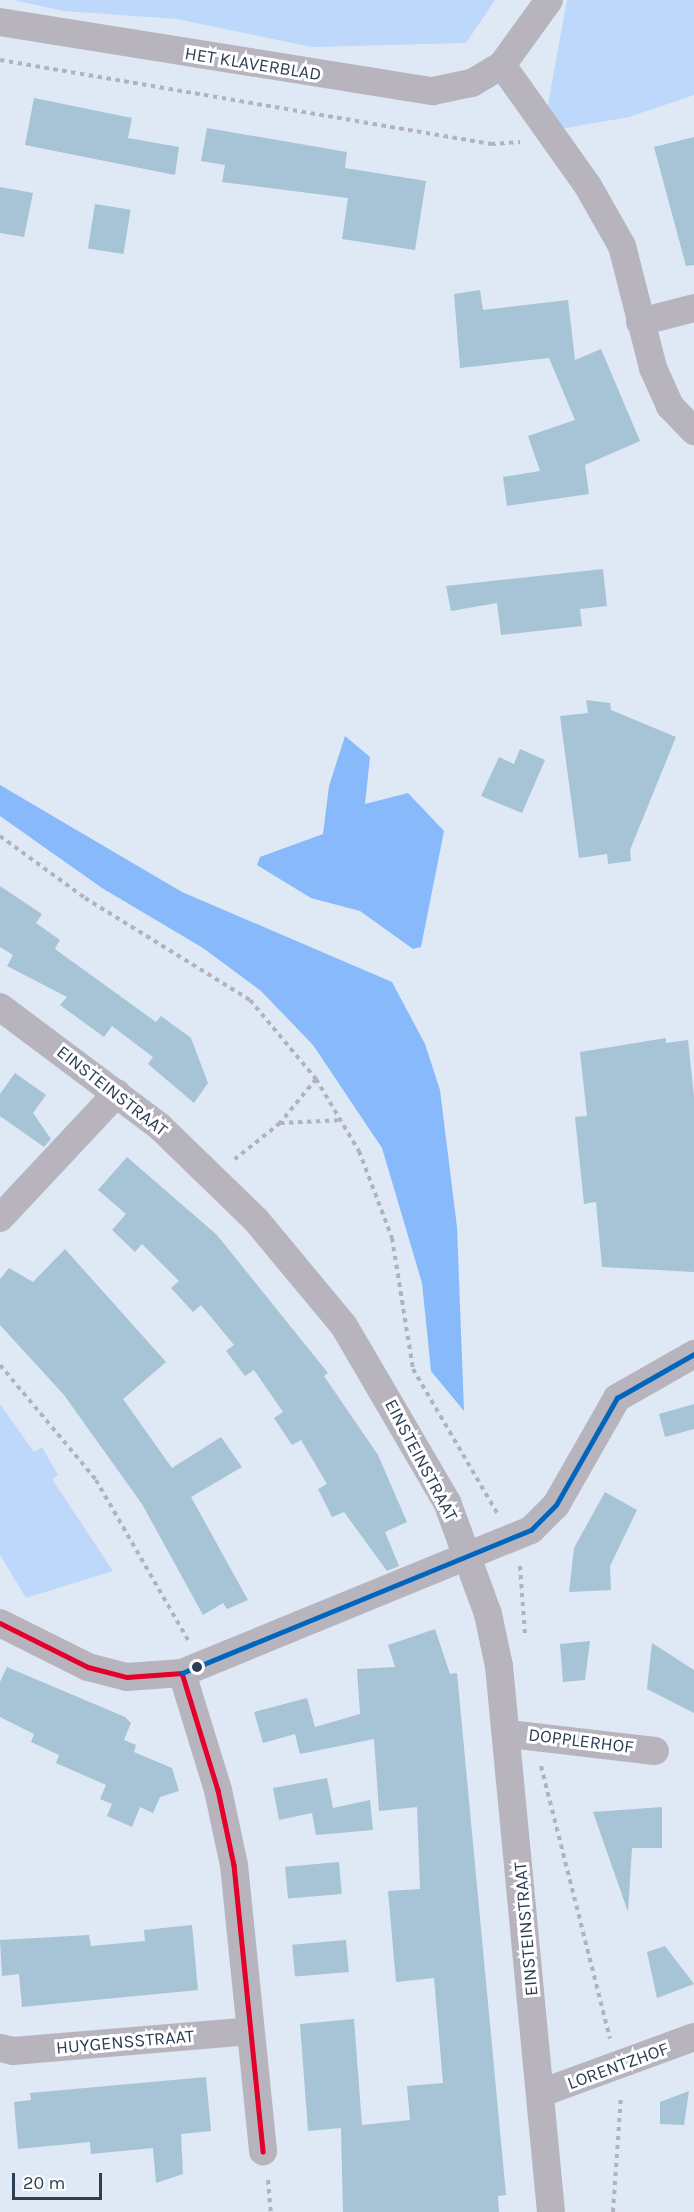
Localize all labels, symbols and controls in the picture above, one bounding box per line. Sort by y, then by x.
street label: HET KLAVERBLAD [183,43,323,85]
street label: EINSTEINSTRAAT [52,1041,172,1141]
street label: EINSTEINSTRAAT [380,1395,462,1525]
unlabelled marker [191,1661,203,1673]
street label: DOPPLERHOF [527,1724,635,1758]
street label: EINSTEINSTRAAT [509,1861,543,1997]
street label: HUYGENSSTRAAT [55,2025,195,2059]
street label: LORENTZHOF [564,2038,672,2094]
scale bar [15,2161,105,2199]
text: 20 m [23,2172,65,2194]

